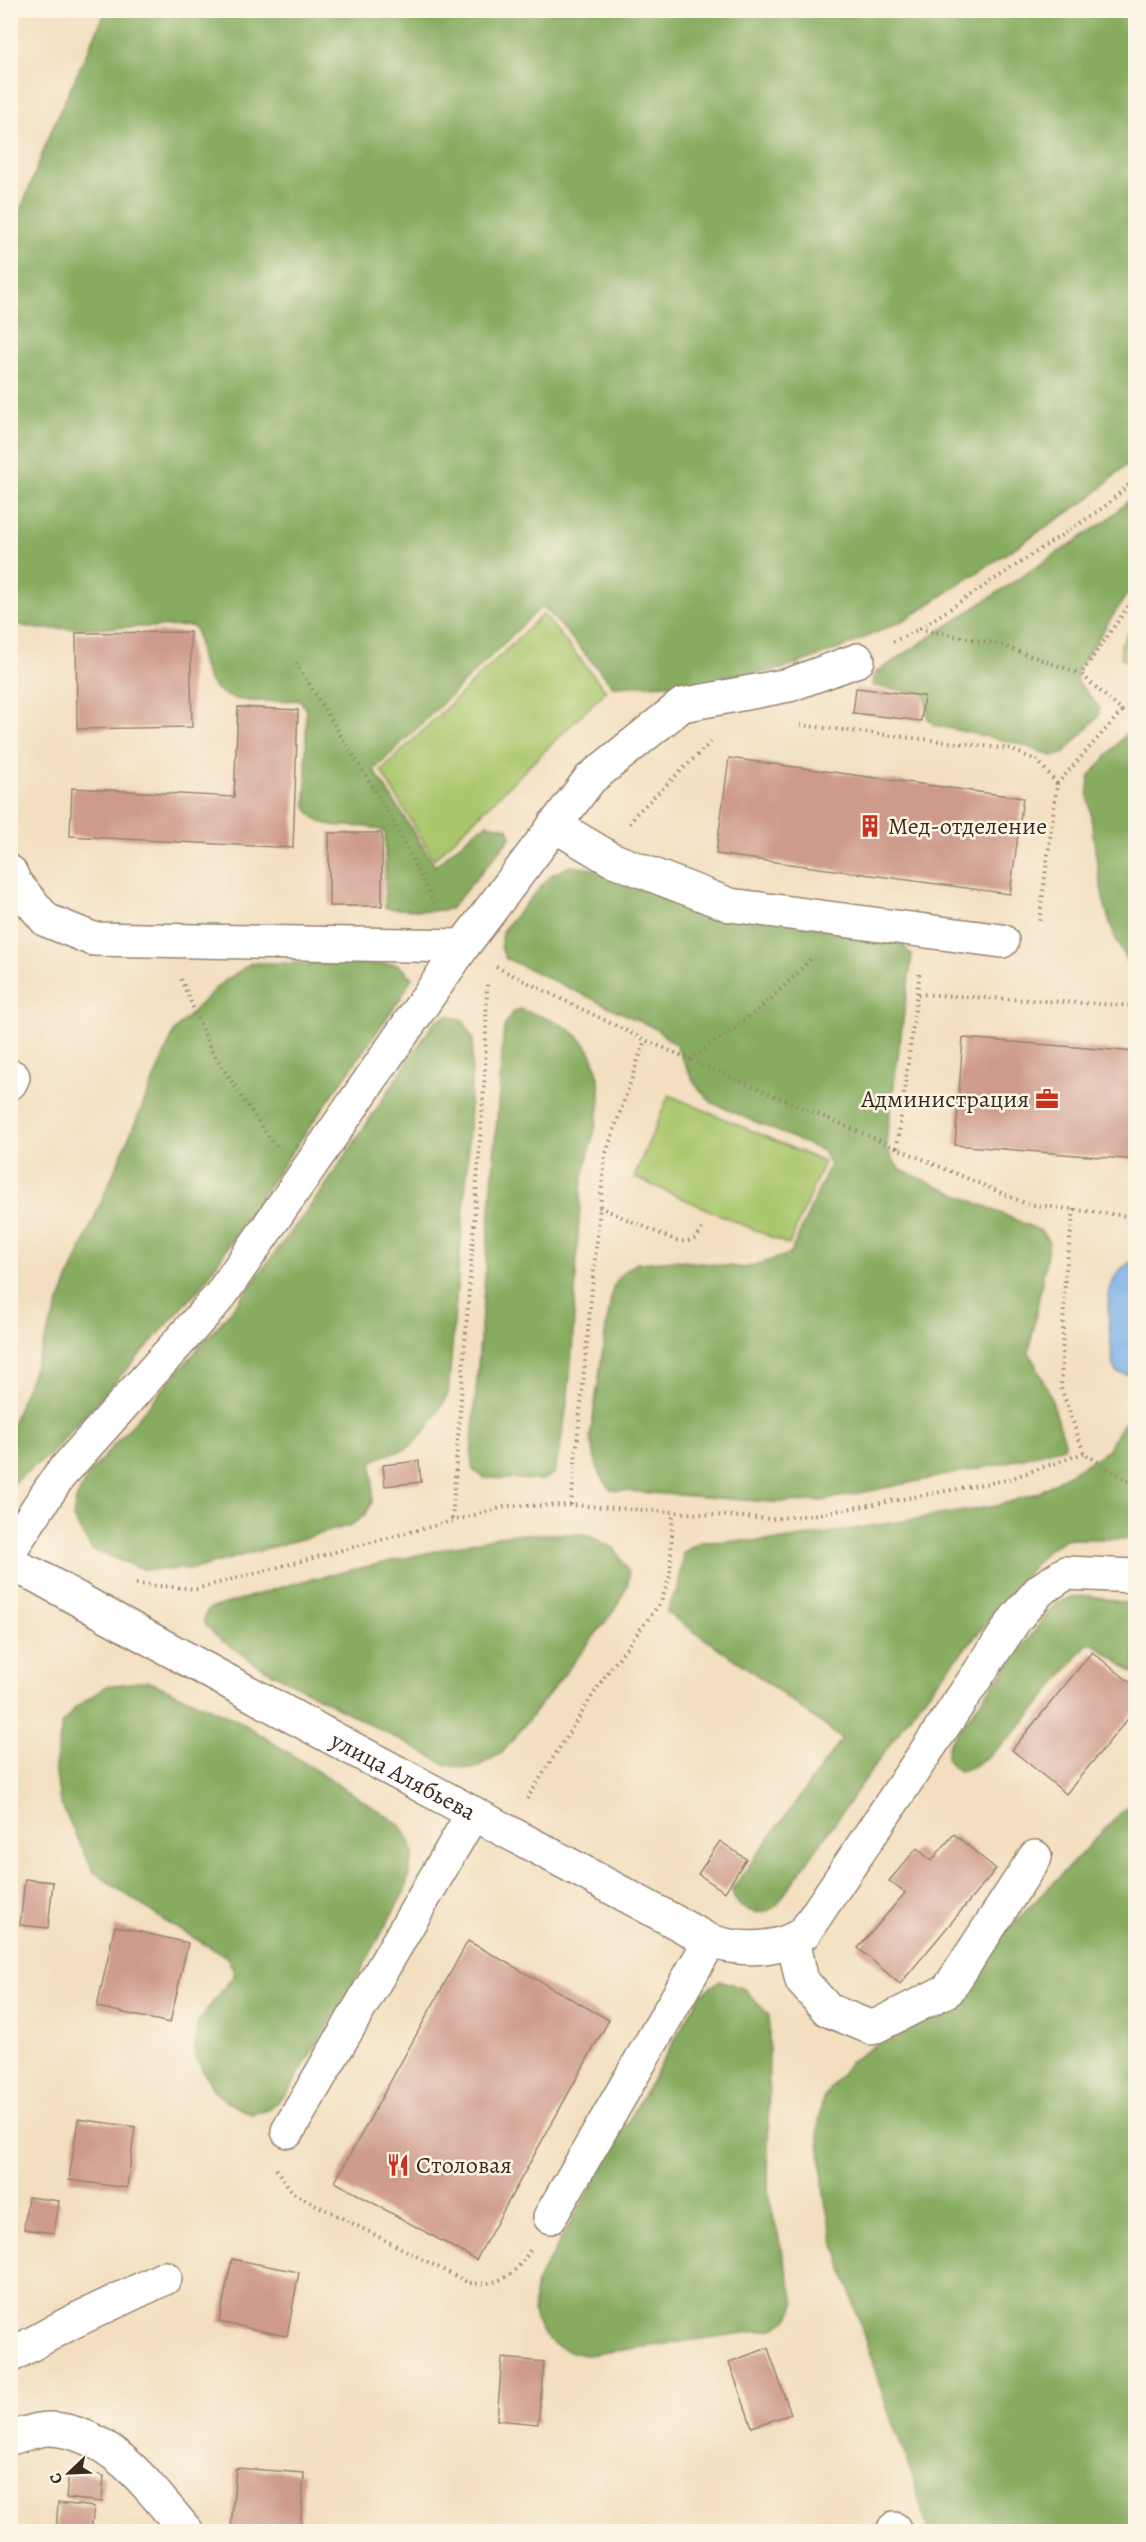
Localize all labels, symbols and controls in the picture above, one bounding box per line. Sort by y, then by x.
place label: Мед-отделение [888,810,1047,842]
building icon: Мед-отделение [857,813,883,839]
place label: Администрация [860,1083,1029,1115]
office icon: Администрация [1034,1086,1060,1112]
street label: улица Алябьева [324,1724,482,1828]
place label: Столовая [416,2149,512,2181]
restaurant icon: Столовая [385,2152,411,2178]
north arrow [39,2443,99,2503]
text: С [44,2470,68,2487]

